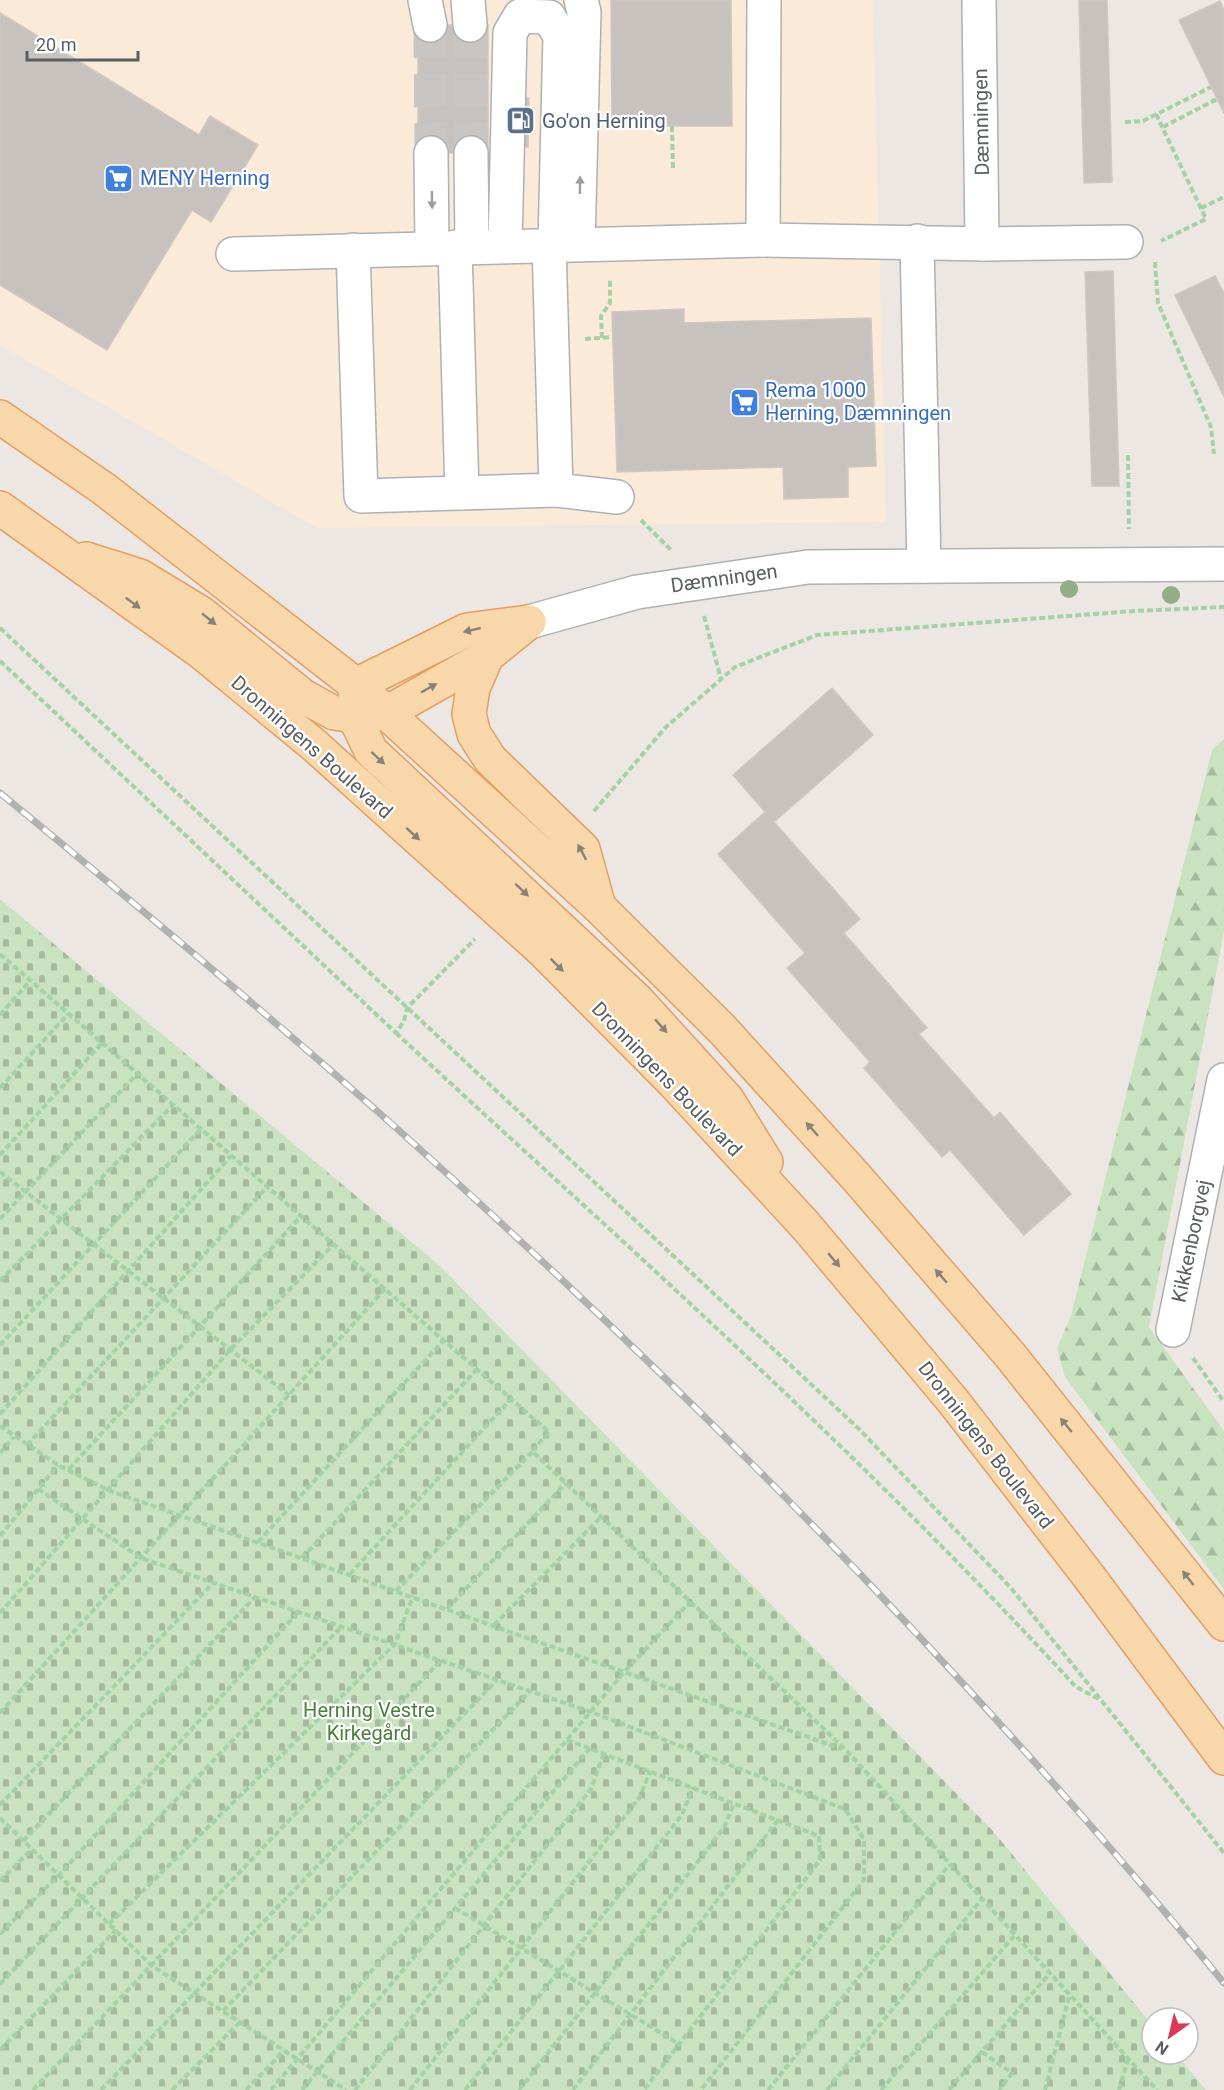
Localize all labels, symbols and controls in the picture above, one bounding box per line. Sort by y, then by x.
scale bar [27,24,138,62]
text: 20 m [36,34,76,55]
street label: Dæmningen [968,68,994,176]
fuel station icon: Go'on Herning [505,105,537,137]
place label: Go'on Herning [542,109,666,133]
supermarket icon: MENY Herning [103,162,135,194]
place label: MENY Herning [140,166,270,190]
one-way arrow [575,176,585,195]
one-way arrow [427,191,437,210]
place label: Rema 1000 Herning, Dæmningen [765,378,951,425]
supermarket icon: Rema 1000 Herning, Dæmningen [728,386,760,418]
street label: Dæmningen [669,559,779,597]
one-way arrow [125,597,140,609]
one-way arrow [202,613,217,625]
one-way arrow [462,626,481,636]
street label: Dronningens Boulevard [226,670,398,824]
one-way arrow [421,683,437,694]
one-way arrow [371,751,386,765]
one-way arrow [405,827,420,840]
one-way arrow [577,843,587,861]
one-way arrow [514,883,529,896]
one-way arrow [550,958,564,973]
street label: Dronningens Boulevard [587,997,747,1161]
one-way arrow [654,1019,668,1034]
one-way arrow [806,1122,820,1136]
street label: Kikkenborgvej [1166,1178,1216,1304]
one-way arrow [828,1252,841,1268]
one-way arrow [935,1269,948,1284]
street label: Dronningens Boulevard [913,1357,1059,1533]
one-way arrow [1060,1417,1073,1433]
one-way arrow [1182,1570,1194,1585]
park label: Herning Vestre Kirkegård [303,1698,435,1745]
north arrow [1140,2006,1200,2066]
text: N [1152,2037,1172,2059]

